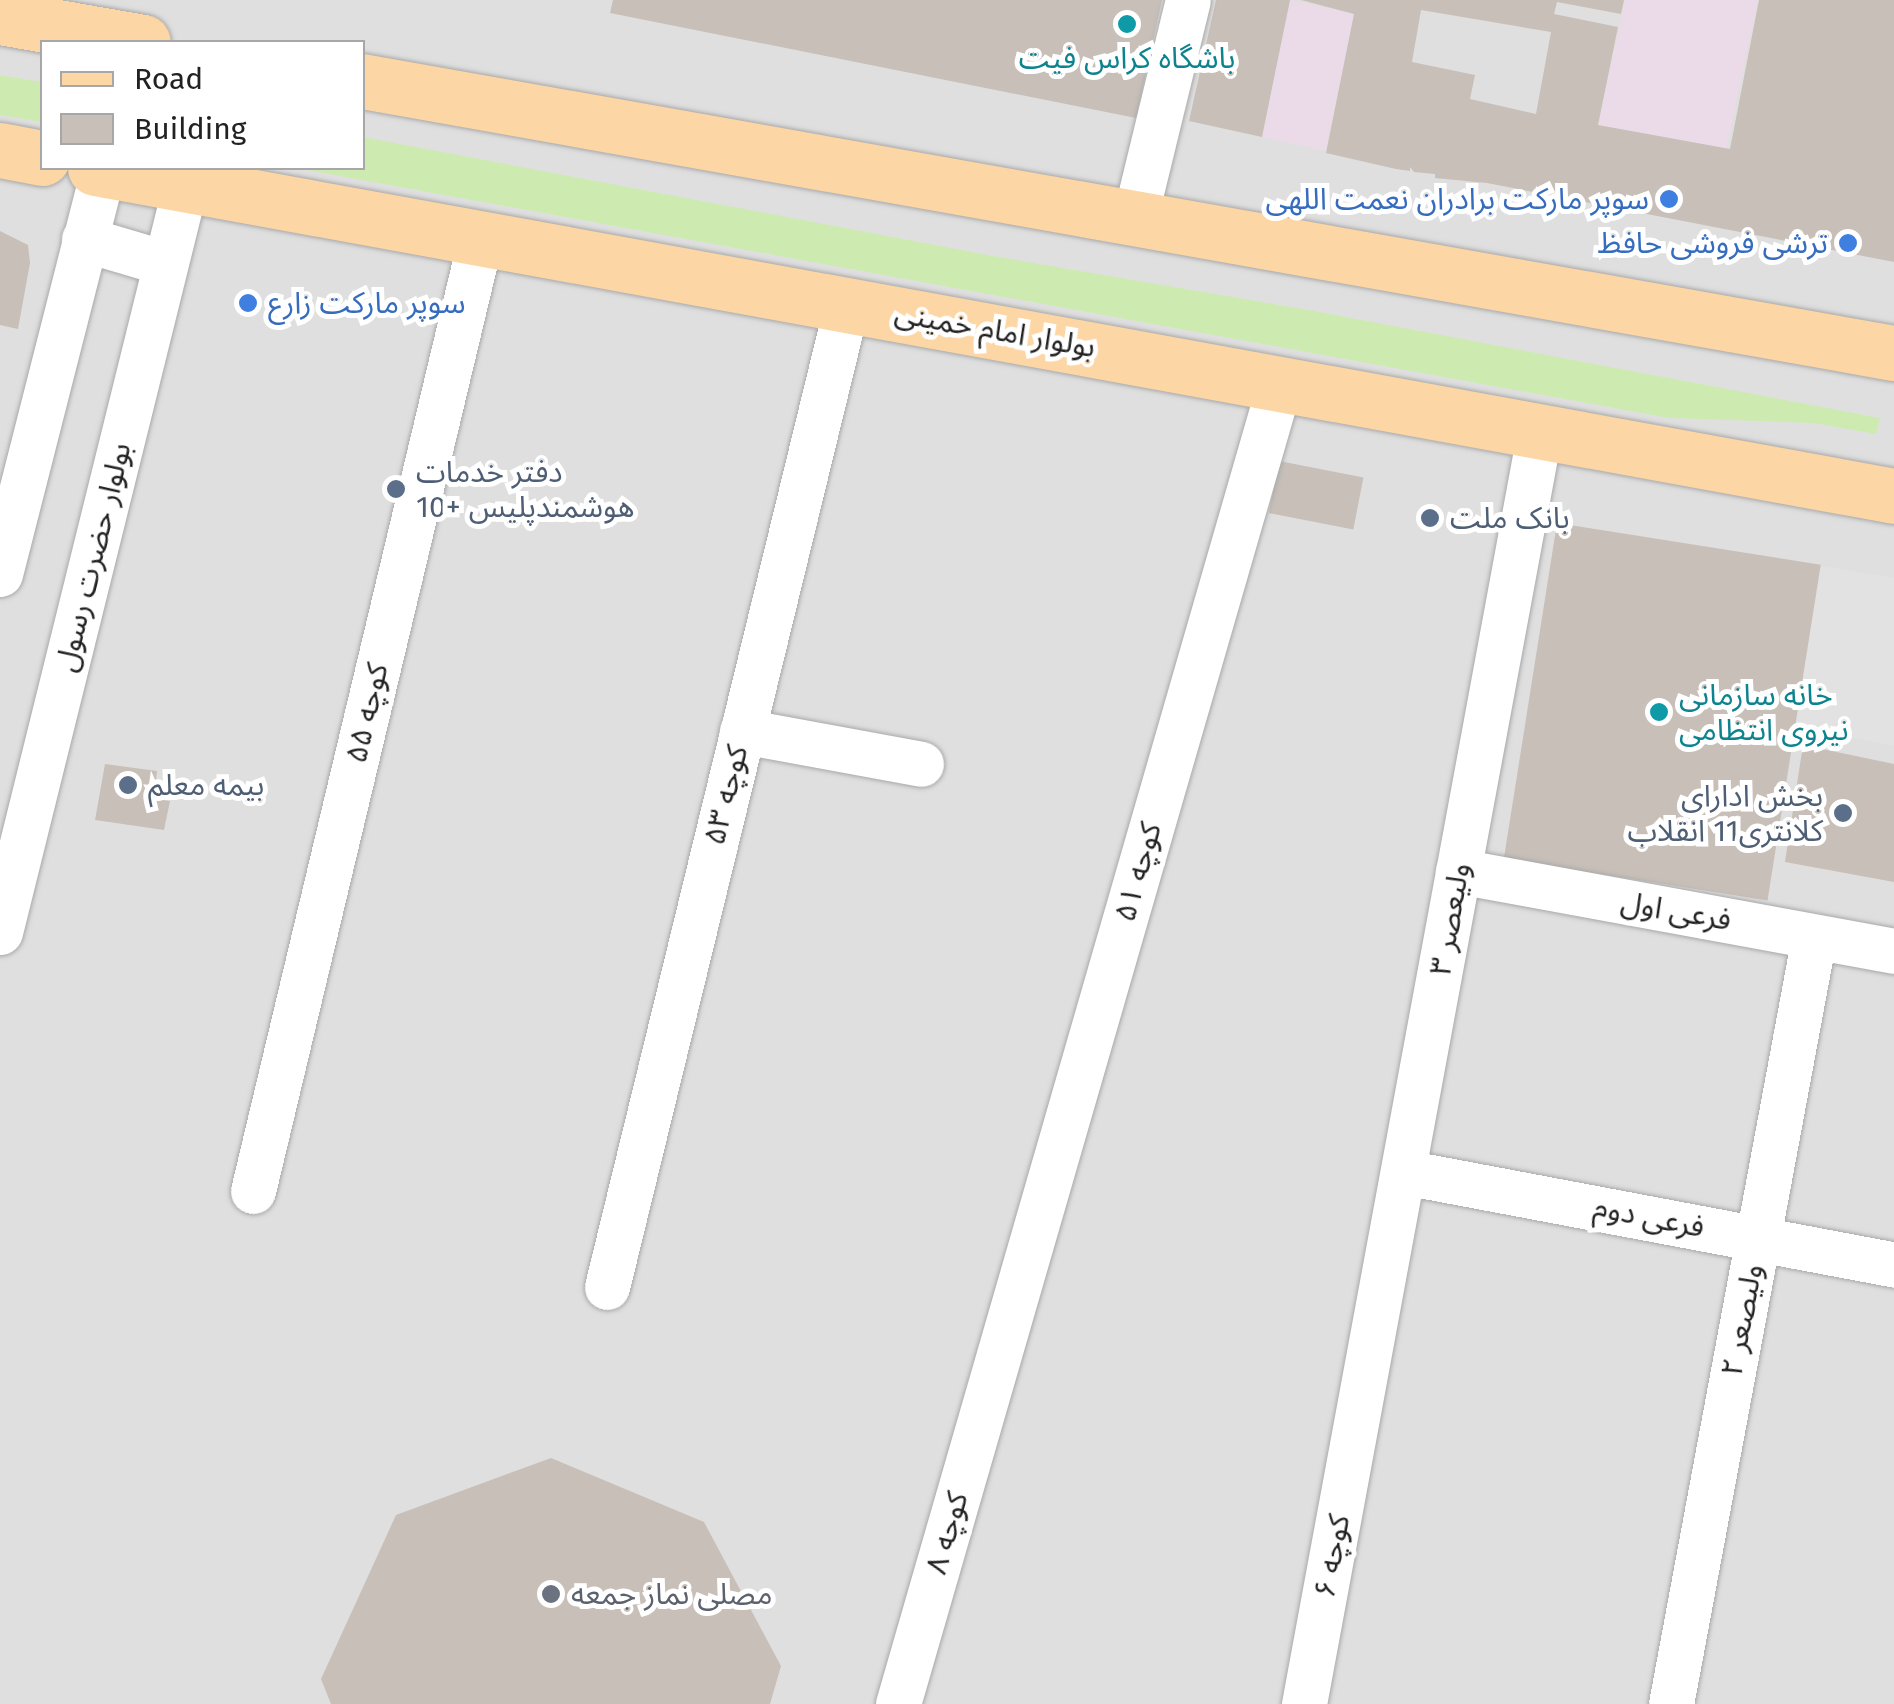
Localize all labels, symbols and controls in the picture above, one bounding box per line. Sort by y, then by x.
marker: باشگاه کراس فیت [1116,13,1138,35]
legend [40,40,365,170]
place label: باشگاه کراس فیت [1019,40,1235,76]
text: Road [134,61,203,97]
text: Building [134,111,246,147]
place label: سوپر مارکت برادران نعمت اللهی [1266,181,1649,217]
marker: سوپر مارکت برادران نعمت اللهی [1658,188,1680,210]
place label: ترشی فروشی حافظ [1598,225,1828,261]
marker: ترشی فروشی حافظ [1837,232,1859,254]
place label: سوپر مارکت زارع [268,285,465,321]
marker: سوپر مارکت زارع [237,292,259,314]
street label: بولوار امام خمینی [892,295,1098,365]
street label: بولوار حضرت رسول [47,439,139,675]
place label: دفتر خدمات هوشمندپلیس +10 [416,454,634,524]
marker: دفتر خدمات هوشمندپلیس +10 [385,478,407,500]
place label: بانک ملت [1450,500,1570,536]
marker: بانک ملت [1419,507,1441,529]
street label: کوچه ۵۵ [338,660,396,766]
place label: خانه سازمانی نیروی انتظامی [1679,677,1849,748]
marker: خانه سازمانی نیروی انتظامی [1648,701,1670,723]
street label: کوچه ۵۳ [696,742,756,848]
place label: بیمه معلم [148,767,264,803]
marker: بیمه معلم [117,774,139,796]
place label: بخش ادارای کلانتری11 انقلاب [1627,778,1823,848]
marker: بخش ادارای کلانتری11 انقلاب [1832,802,1854,824]
street label: کوچه ۵۱ [1107,818,1169,926]
street label: ولیعصر ۳ [1422,860,1478,978]
street label: فرعی اول [1618,884,1734,938]
street label: فرعی دوم [1591,1189,1707,1245]
street label: ولیصعر ۲ [1714,1261,1770,1379]
street label: کوچه ۸ [918,1488,976,1578]
street label: کوچه ۶ [1306,1511,1358,1601]
place label: مصلی نماز جمعه [571,1576,773,1612]
marker: مصلی نماز جمعه [540,1583,562,1605]

